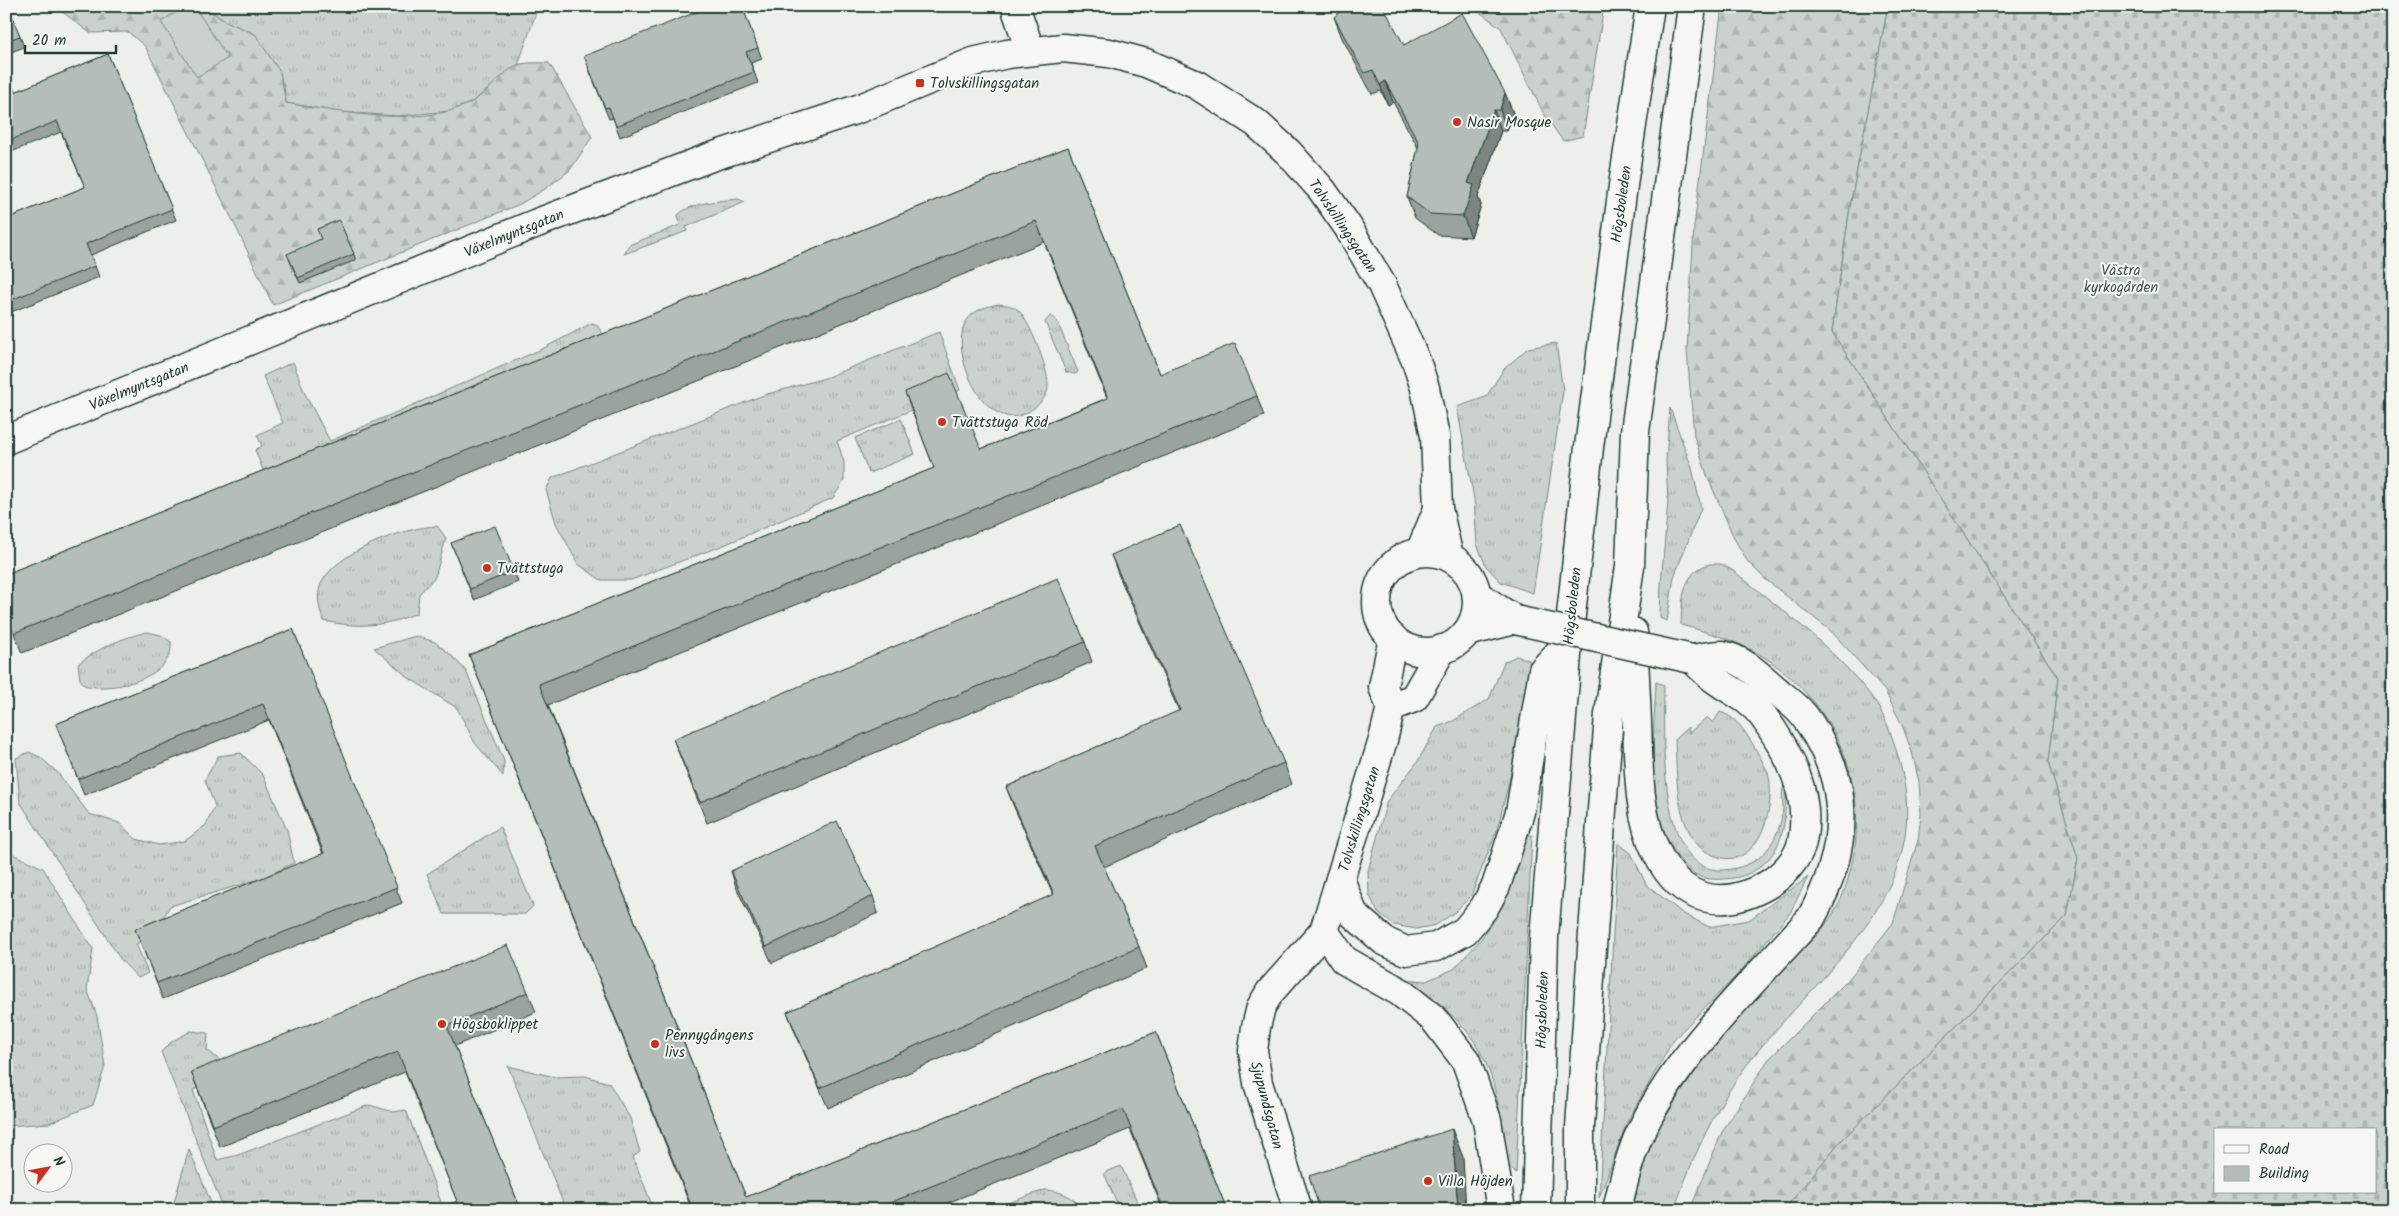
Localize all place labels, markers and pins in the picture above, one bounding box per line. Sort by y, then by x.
place label: Tolvskillingsgatan [930,72,1039,96]
marker: Tolvskillingsgatan [914,77,926,89]
place label: Nasir Mosque [1467,111,1551,135]
marker: Nasir Mosque [1451,116,1463,128]
place label: Tvättstuga Röd [952,411,1048,435]
marker: Tvättstuga Röd [936,416,948,428]
place label: Tvättstuga [497,557,564,581]
marker: Tvättstuga [481,562,493,574]
place label: Högsboklippet [452,1013,538,1037]
marker: Högsboklippet [436,1018,448,1030]
place label: Pennygångens livs [665,1024,754,1065]
marker: Pennygångens livs [649,1038,661,1050]
place label: Villa Höjden [1438,1170,1513,1194]
marker: Villa Höjden [1422,1175,1434,1187]

